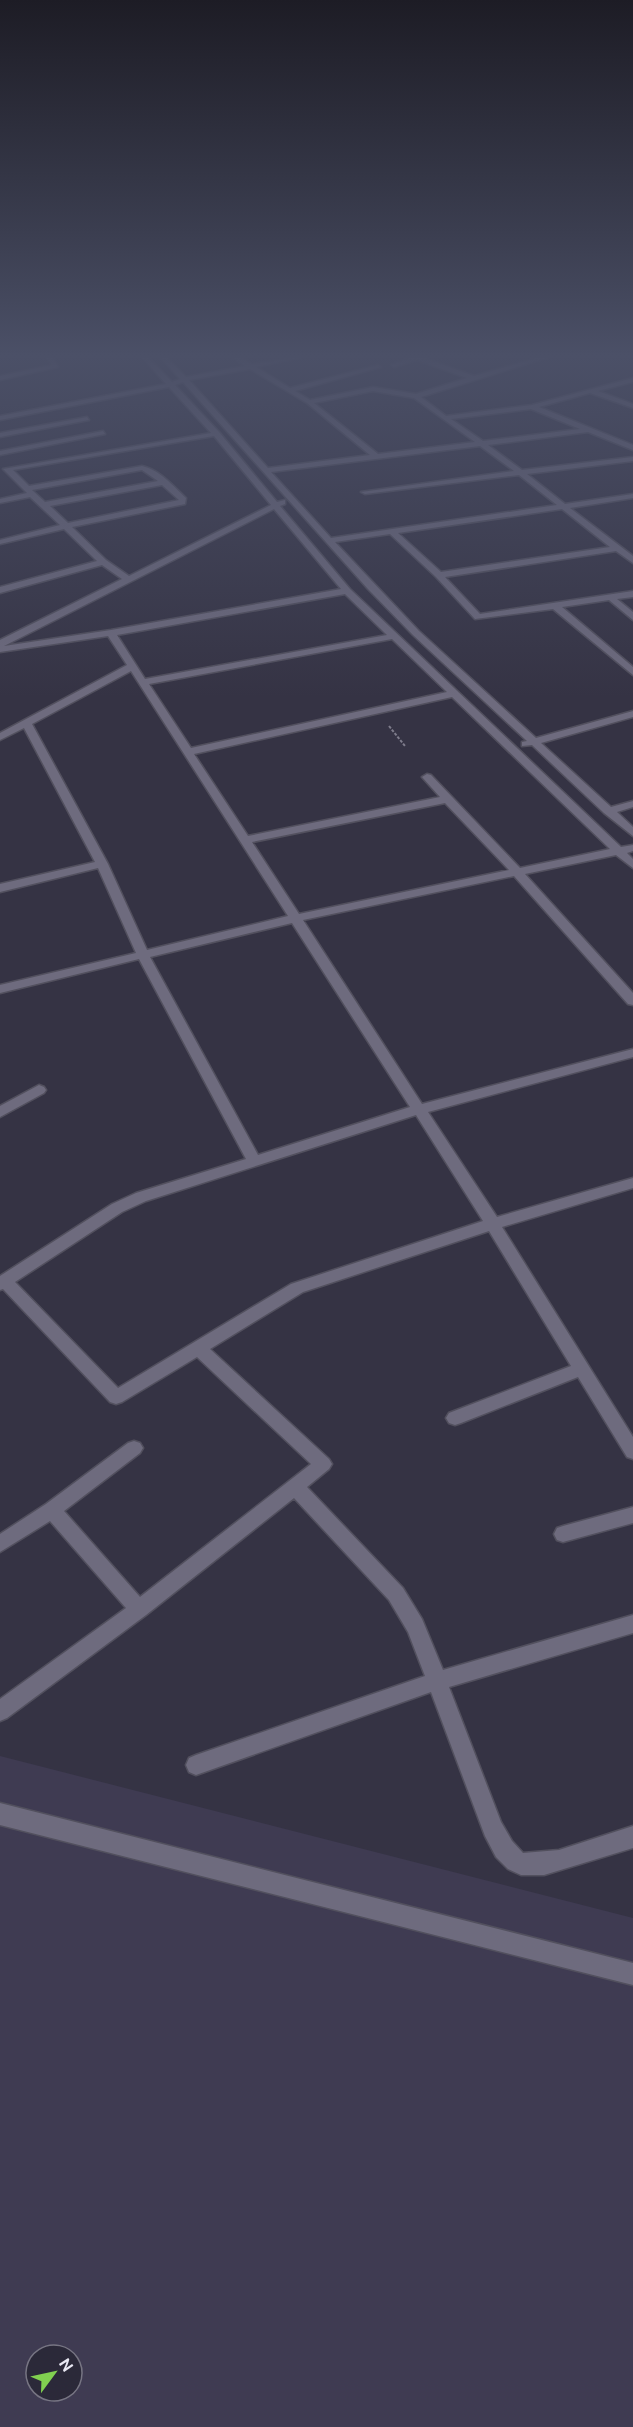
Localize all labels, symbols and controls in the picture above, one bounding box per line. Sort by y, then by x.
north arrow [24,2343,84,2403]
text: N [56,2355,77,2375]

